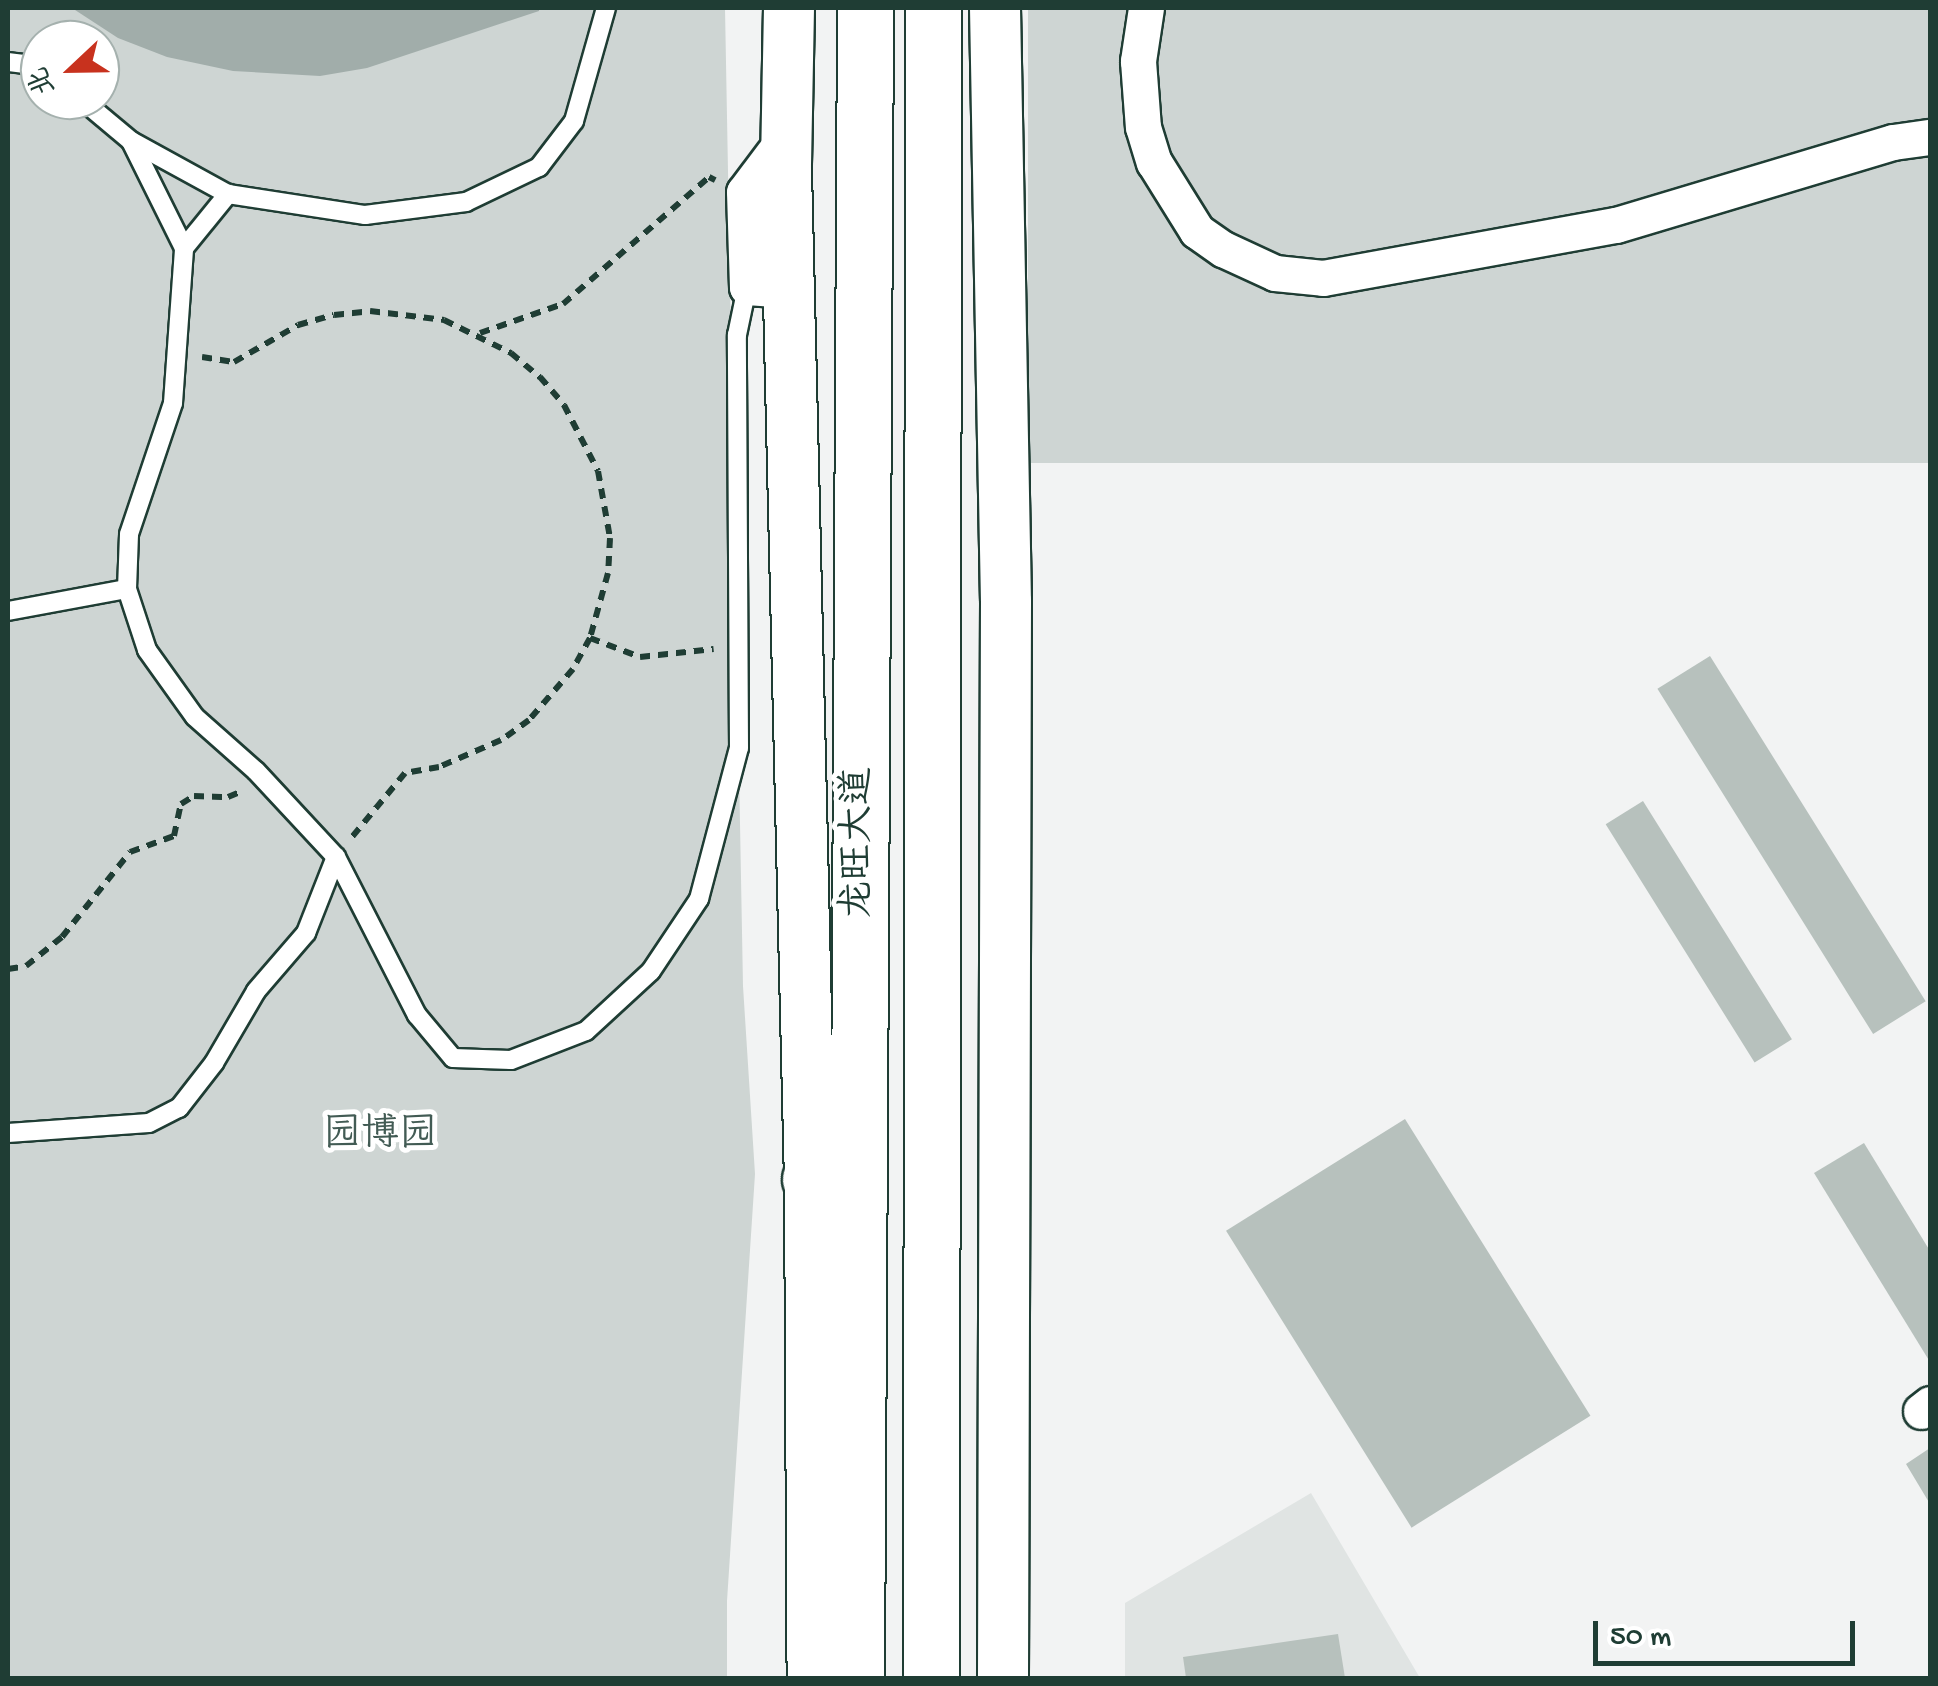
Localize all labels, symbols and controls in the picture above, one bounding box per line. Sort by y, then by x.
north arrow [20,20,120,120]
text: 北 [23,62,64,100]
street label: 龙旺大道 [838,767,884,919]
park label: 园博园 [323,1115,437,1161]
scale bar [1598,1601,1860,1663]
text: 50 m [1610,1621,1671,1656]

